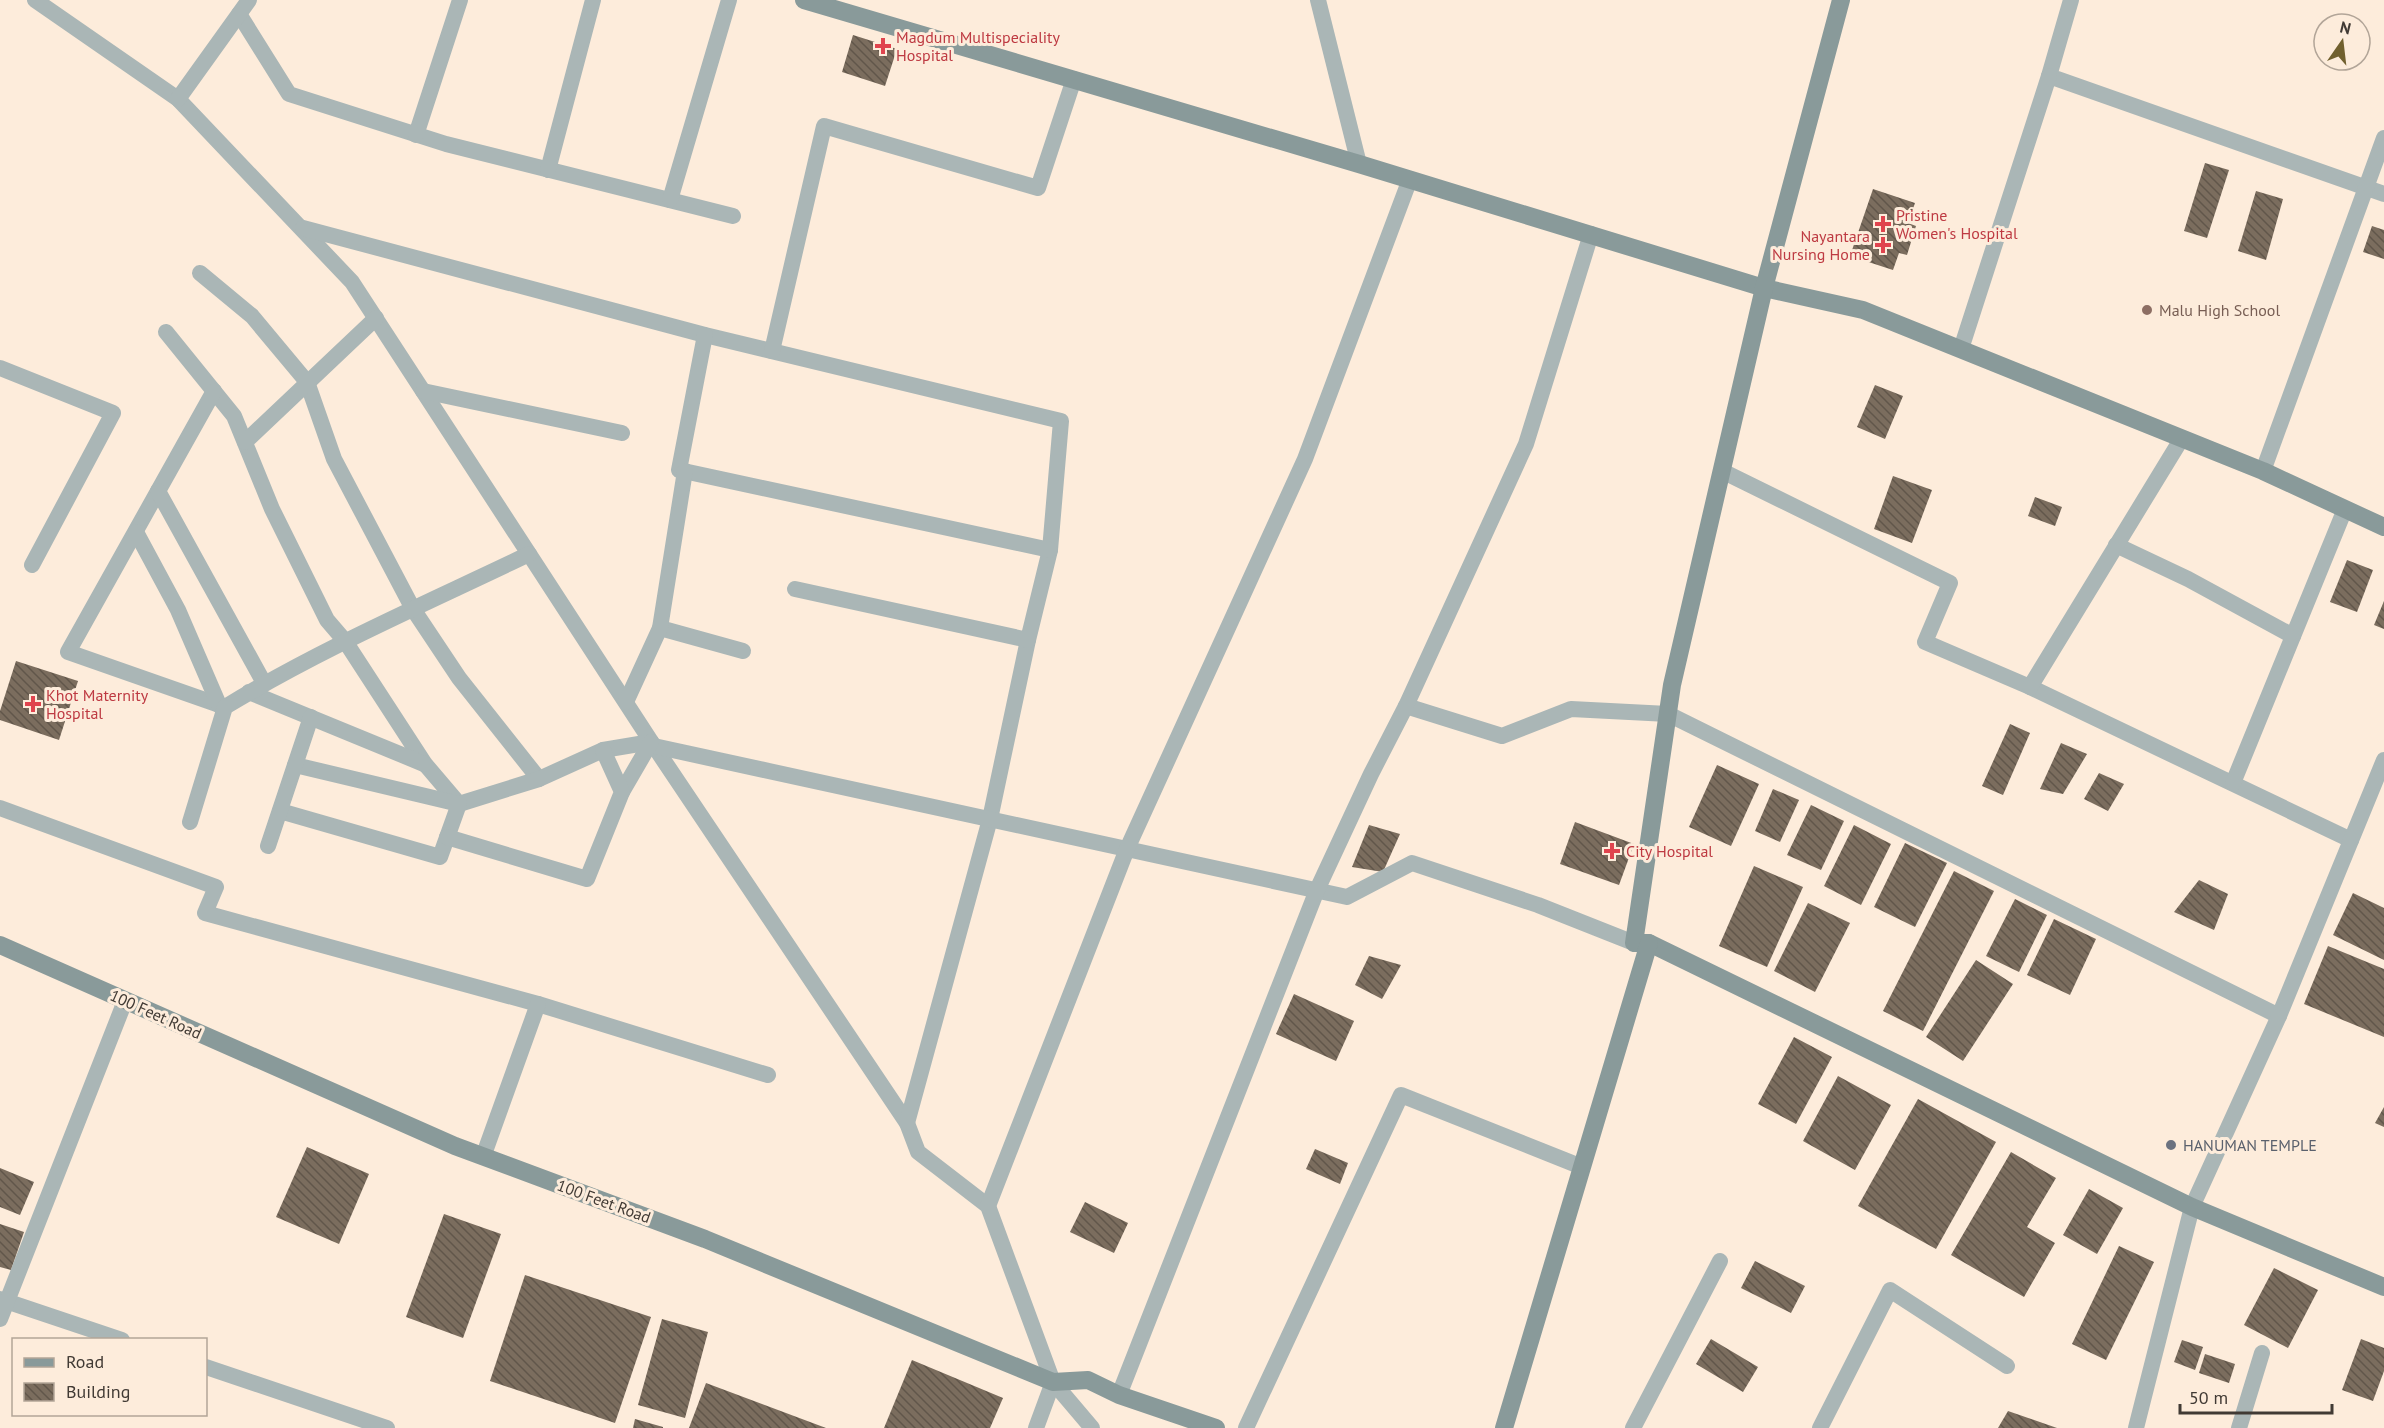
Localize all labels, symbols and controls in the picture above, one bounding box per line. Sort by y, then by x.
north arrow [2312,12,2372,72]
text: N [2338,16,2353,38]
place label: Magdum Multispeciality Hospital [896,27,1061,65]
marker: Magdum Multispeciality Hospital [874,37,892,55]
place label: Pristine Women's Hospital [1896,205,2018,243]
marker: Pristine Women's Hospital [1874,215,1892,233]
place label: Nayantara Nursing Home [1772,226,1870,264]
marker: Nayantara Nursing Home [1874,236,1892,254]
place label: Malu High School [2159,300,2280,320]
marker: Malu High School [2140,303,2154,317]
place label: Khot Maternity Hospital [46,685,149,723]
marker: Khot Maternity Hospital [24,695,42,713]
place label: City Hospital [1626,841,1713,861]
marker: City Hospital [1603,842,1621,860]
street label: 100 Feet Road [107,985,205,1043]
place label: HANUMAN TEMPLE [2183,1135,2317,1155]
marker: HANUMAN TEMPLE [2164,1138,2178,1152]
street label: 100 Feet Road [554,1175,654,1227]
legend [12,1338,207,1416]
text: Road [66,1350,104,1373]
scale bar [2180,1377,2332,1415]
text: Building [66,1380,130,1403]
text: 50 m [2189,1386,2228,1409]

